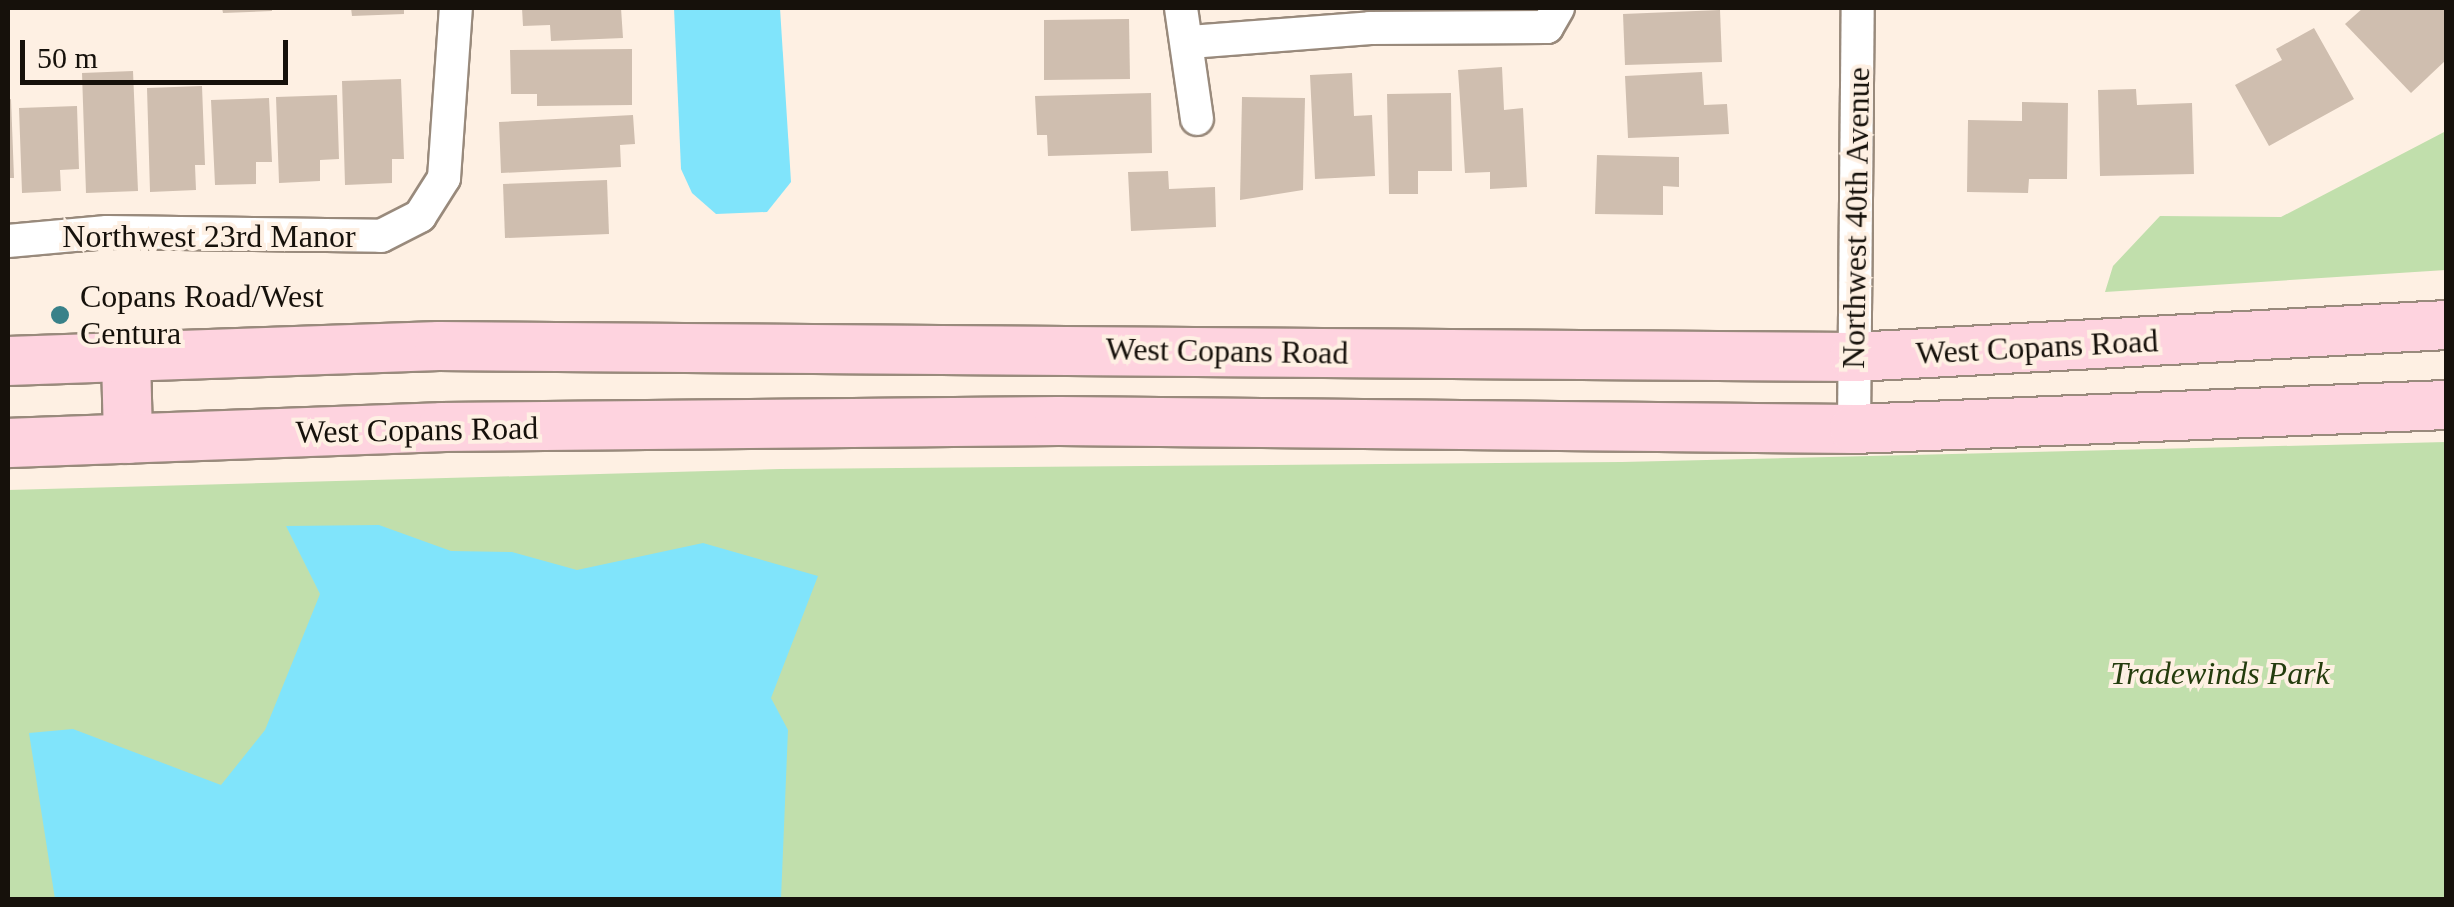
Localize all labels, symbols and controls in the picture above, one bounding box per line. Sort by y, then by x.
scale bar [25,20,292,82]
text: 50 m [37,41,98,74]
street label: Northwest 40th Avenue [1834,66,1878,370]
street label: Northwest 23rd Manor [62,217,356,255]
place label: Copans Road/West Centura [80,278,324,353]
marker: Copans Road/West Centura [49,304,71,326]
street label: West Copans Road [1915,321,2159,373]
street label: West Copans Road [1105,330,1349,372]
street label: West Copans Road [295,409,539,451]
park label: Tradewinds Park [2110,654,2330,692]

